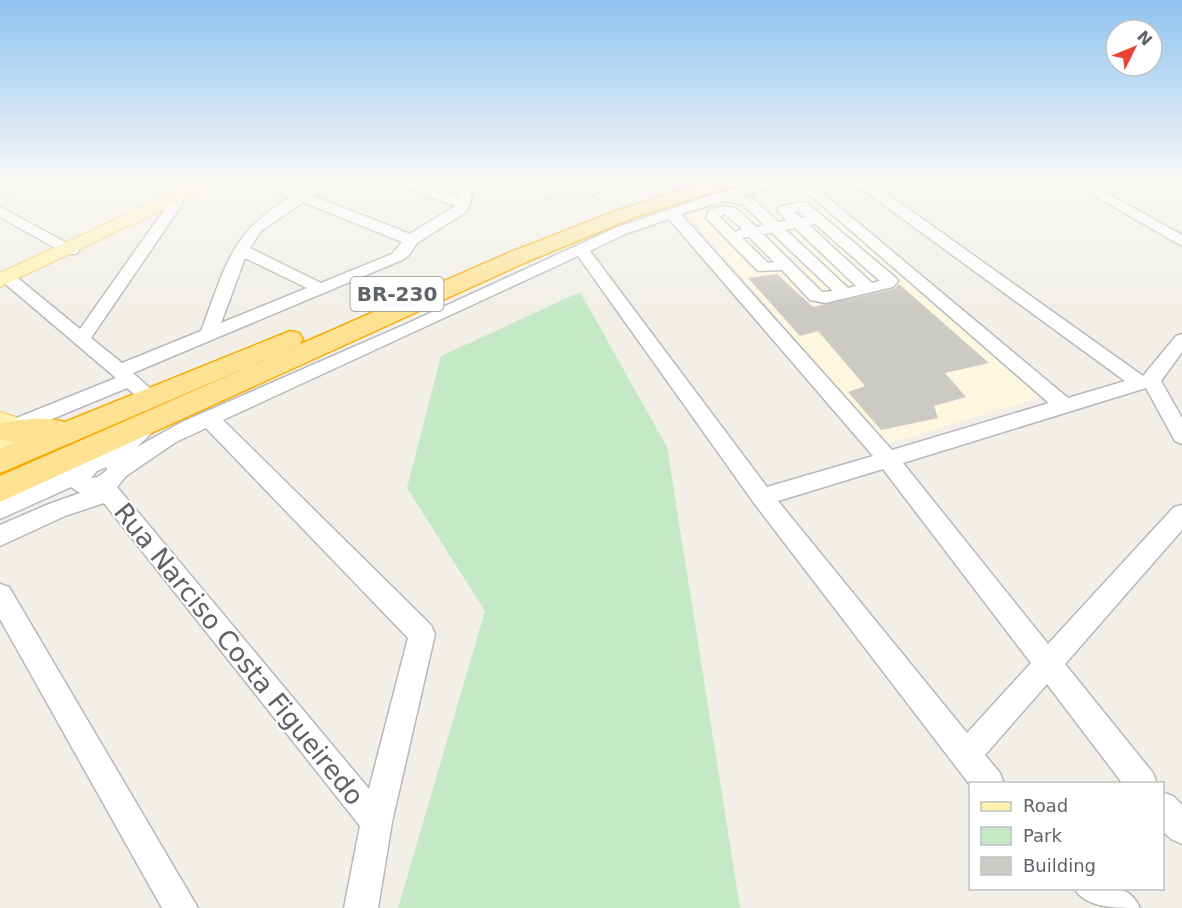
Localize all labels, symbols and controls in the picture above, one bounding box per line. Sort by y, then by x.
north arrow [1104,18,1164,78]
text: N [1133,27,1156,49]
road number: BR-230 [350,277,444,311]
street label: Rua Narciso Costa Figueiredo [108,497,370,811]
legend [969,782,1164,890]
text: Road [1023,795,1068,816]
text: Park [1023,825,1062,846]
text: Building [1023,855,1096,876]

